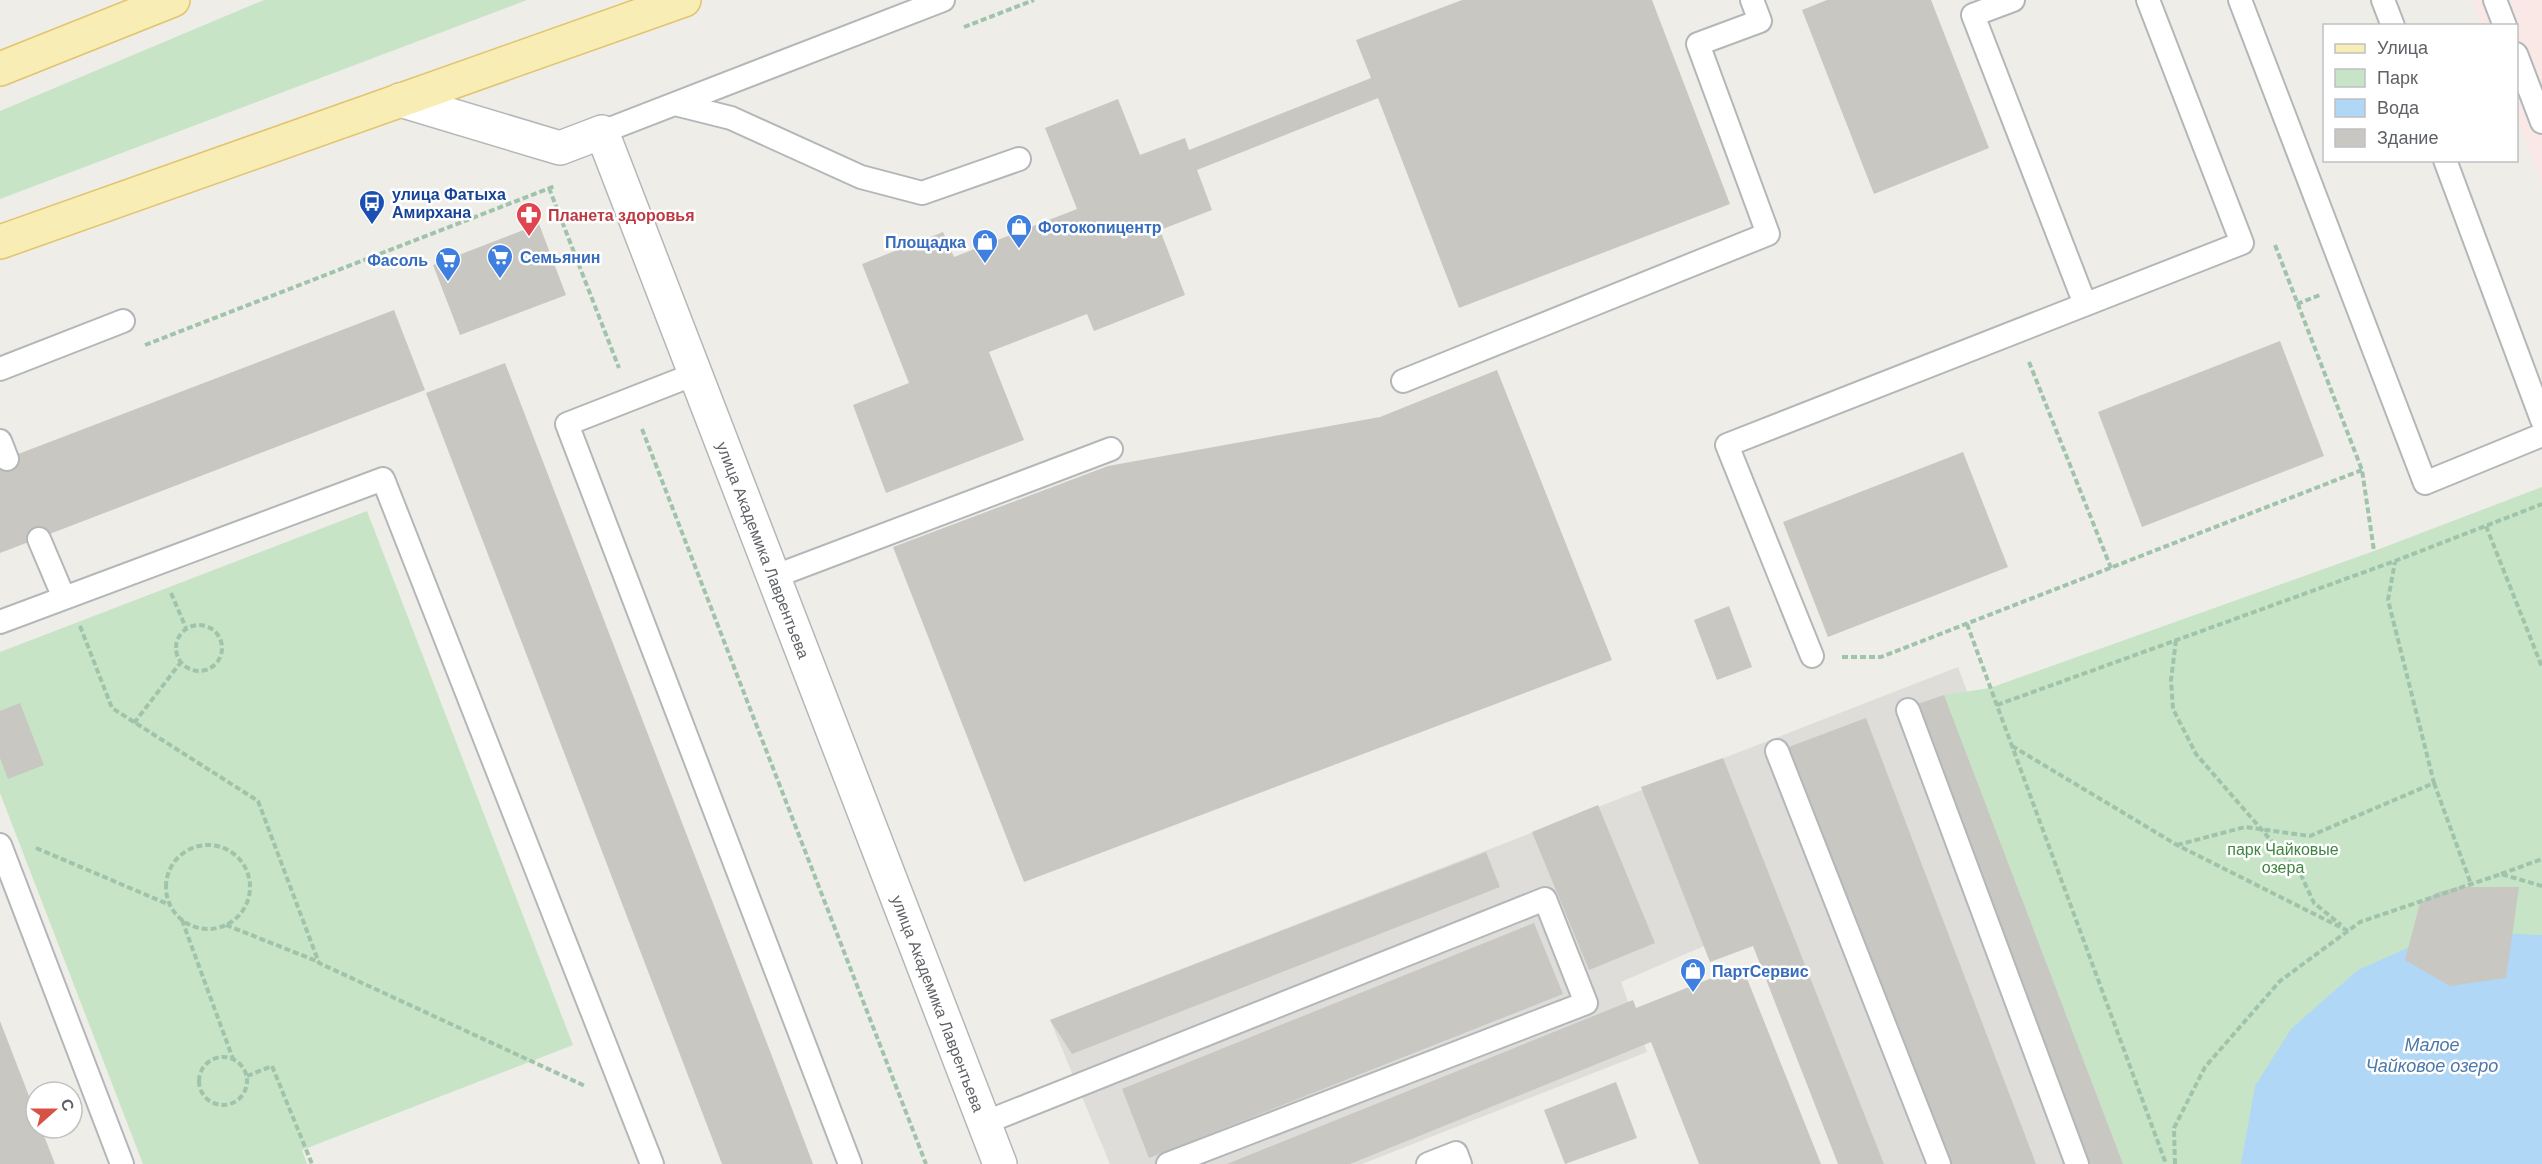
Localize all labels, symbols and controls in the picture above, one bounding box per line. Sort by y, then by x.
legend [2323,24,2518,162]
text: Улица [2377,38,2429,58]
text: Парк [2377,68,2418,88]
text: Вода [2377,98,2420,118]
text: Здание [2377,128,2438,148]
place label: улица Фатыха Амирхана [392,186,506,221]
bus stop icon: улица Фатыха Амирхана [357,188,387,226]
pharmacy icon: Планета здоровья [514,200,544,238]
place label: Планета здоровья [548,207,695,224]
shop icon: Фотокопицентр [1004,212,1034,250]
place label: Фотокопицентр [1038,219,1162,236]
shop icon: Площадка [970,227,1000,265]
place label: Площадка [885,234,966,251]
supermarket icon: Семьянин [485,242,515,280]
supermarket icon: Фасоль [433,245,463,283]
place label: Семьянин [520,249,600,266]
place label: Фасоль [367,252,428,269]
street label: улица Академика Лаврентьева [714,439,813,661]
park label: парк Чайковые озера [2227,841,2339,876]
street label: улица Академика Лаврентьева [889,893,988,1114]
shop icon: ПартСервис [1678,956,1708,994]
place label: ПартСервис [1712,963,1809,980]
water label: Малое Чайковое озеро [2366,1035,2498,1076]
north arrow [24,1080,84,1140]
text: С [58,1096,78,1114]

